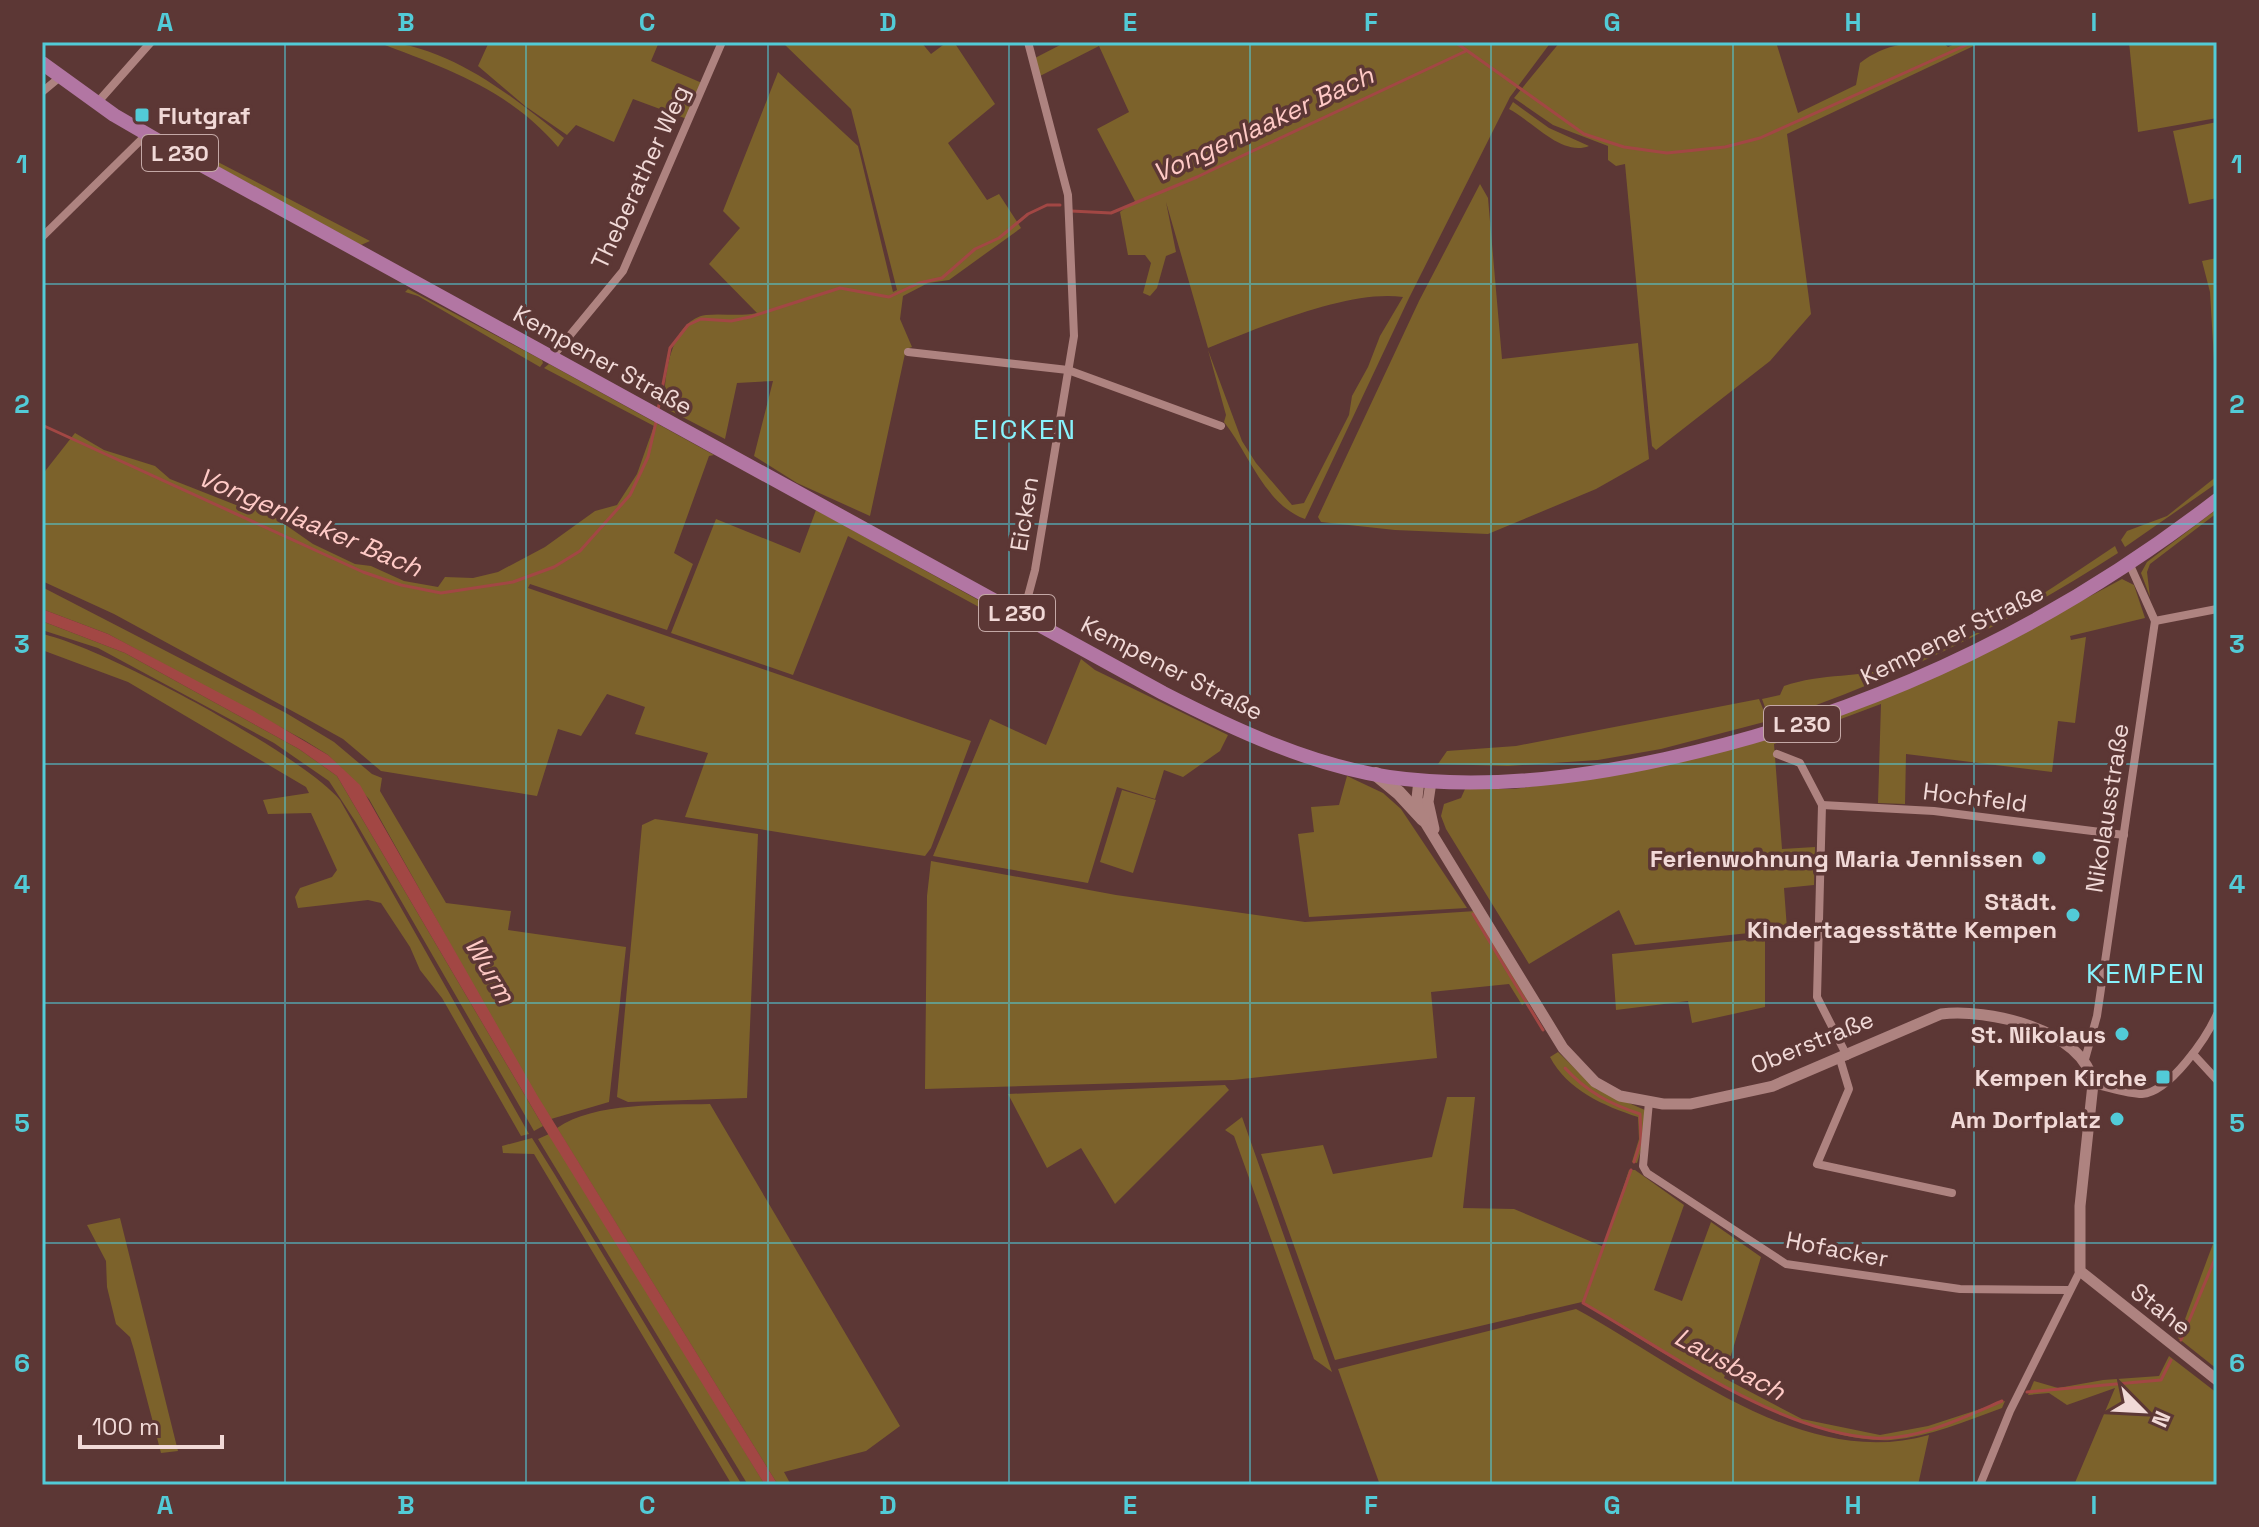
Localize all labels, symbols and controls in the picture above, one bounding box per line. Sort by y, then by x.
text: A [157,5,174,39]
text: B [397,5,415,39]
text: C [639,5,655,39]
text: D [879,5,897,39]
text: E [1123,5,1137,39]
text: F [1364,5,1378,39]
text: G [1603,5,1621,39]
text: H [1844,5,1862,39]
text: I [2091,5,2097,39]
water label: Vongenlaaker Bach [1147,57,1380,190]
street label: Theberather Weg [584,80,696,274]
place label: Flutgraf [158,100,251,131]
marker: Flutgraf [133,106,151,124]
road number: L 230 [142,135,218,171]
text: 1 [16,147,28,181]
text: 1 [2231,147,2243,181]
street label: Kempener Straße [508,298,698,422]
text: 2 [14,387,30,421]
text: 2 [2229,387,2245,421]
district label: EICKEN [973,411,1077,447]
water label: Vongenlaaker Bach [193,459,428,585]
street label: Eicken [1003,475,1045,553]
street label: Kempener Straße [1855,576,2049,692]
road number: L 230 [979,595,1055,631]
street label: Kempener Straße [1076,609,1268,727]
text: 3 [14,627,30,661]
text: 3 [2229,627,2245,661]
road number: L 230 [1764,706,1840,742]
street label: Nikolausstraße [2078,721,2136,895]
street label: Hochfeld [1921,775,2029,819]
place label: Ferienwohnung Maria Jennissen [1650,843,2023,874]
marker: Ferienwohnung Maria Jennissen [2030,849,2048,867]
text: 4 [14,867,30,901]
text: 4 [2229,867,2245,901]
place label: Städt. Kindertagesstätte Kempen [1747,886,2057,945]
marker: Städt. Kindertagesstätte Kempen [2064,906,2082,924]
water label: Wurm [457,931,523,1010]
district label: KEMPEN [2086,955,2206,991]
street label: Oberstraße [1746,1003,1878,1081]
place label: St. Nikolaus [1971,1019,2106,1050]
marker: St. Nikolaus [2113,1025,2131,1043]
place label: Kempen Kirche [1975,1062,2147,1093]
marker: Kempen Kirche [2154,1068,2172,1086]
place label: Am Dorfplatz [1950,1104,2101,1135]
text: 5 [14,1106,30,1140]
text: 5 [2229,1106,2245,1140]
marker: Am Dorfplatz [2108,1110,2126,1128]
street label: Hofacker [1783,1224,1891,1274]
street label: Stahe [2125,1276,2197,1342]
water label: Lausbach [1669,1320,1792,1409]
text: 6 [14,1346,30,1380]
text: 6 [2229,1346,2245,1380]
north arrow [2103,1371,2183,1451]
scale bar [80,1399,222,1449]
text: N [2145,1407,2177,1432]
text: 100 m [92,1411,160,1442]
text: A [157,1488,174,1522]
text: B [397,1488,415,1522]
text: C [639,1488,655,1522]
text: D [879,1488,897,1522]
text: E [1123,1488,1137,1522]
text: F [1364,1488,1378,1522]
text: G [1603,1488,1621,1522]
text: H [1844,1488,1862,1522]
text: I [2091,1488,2097,1522]

